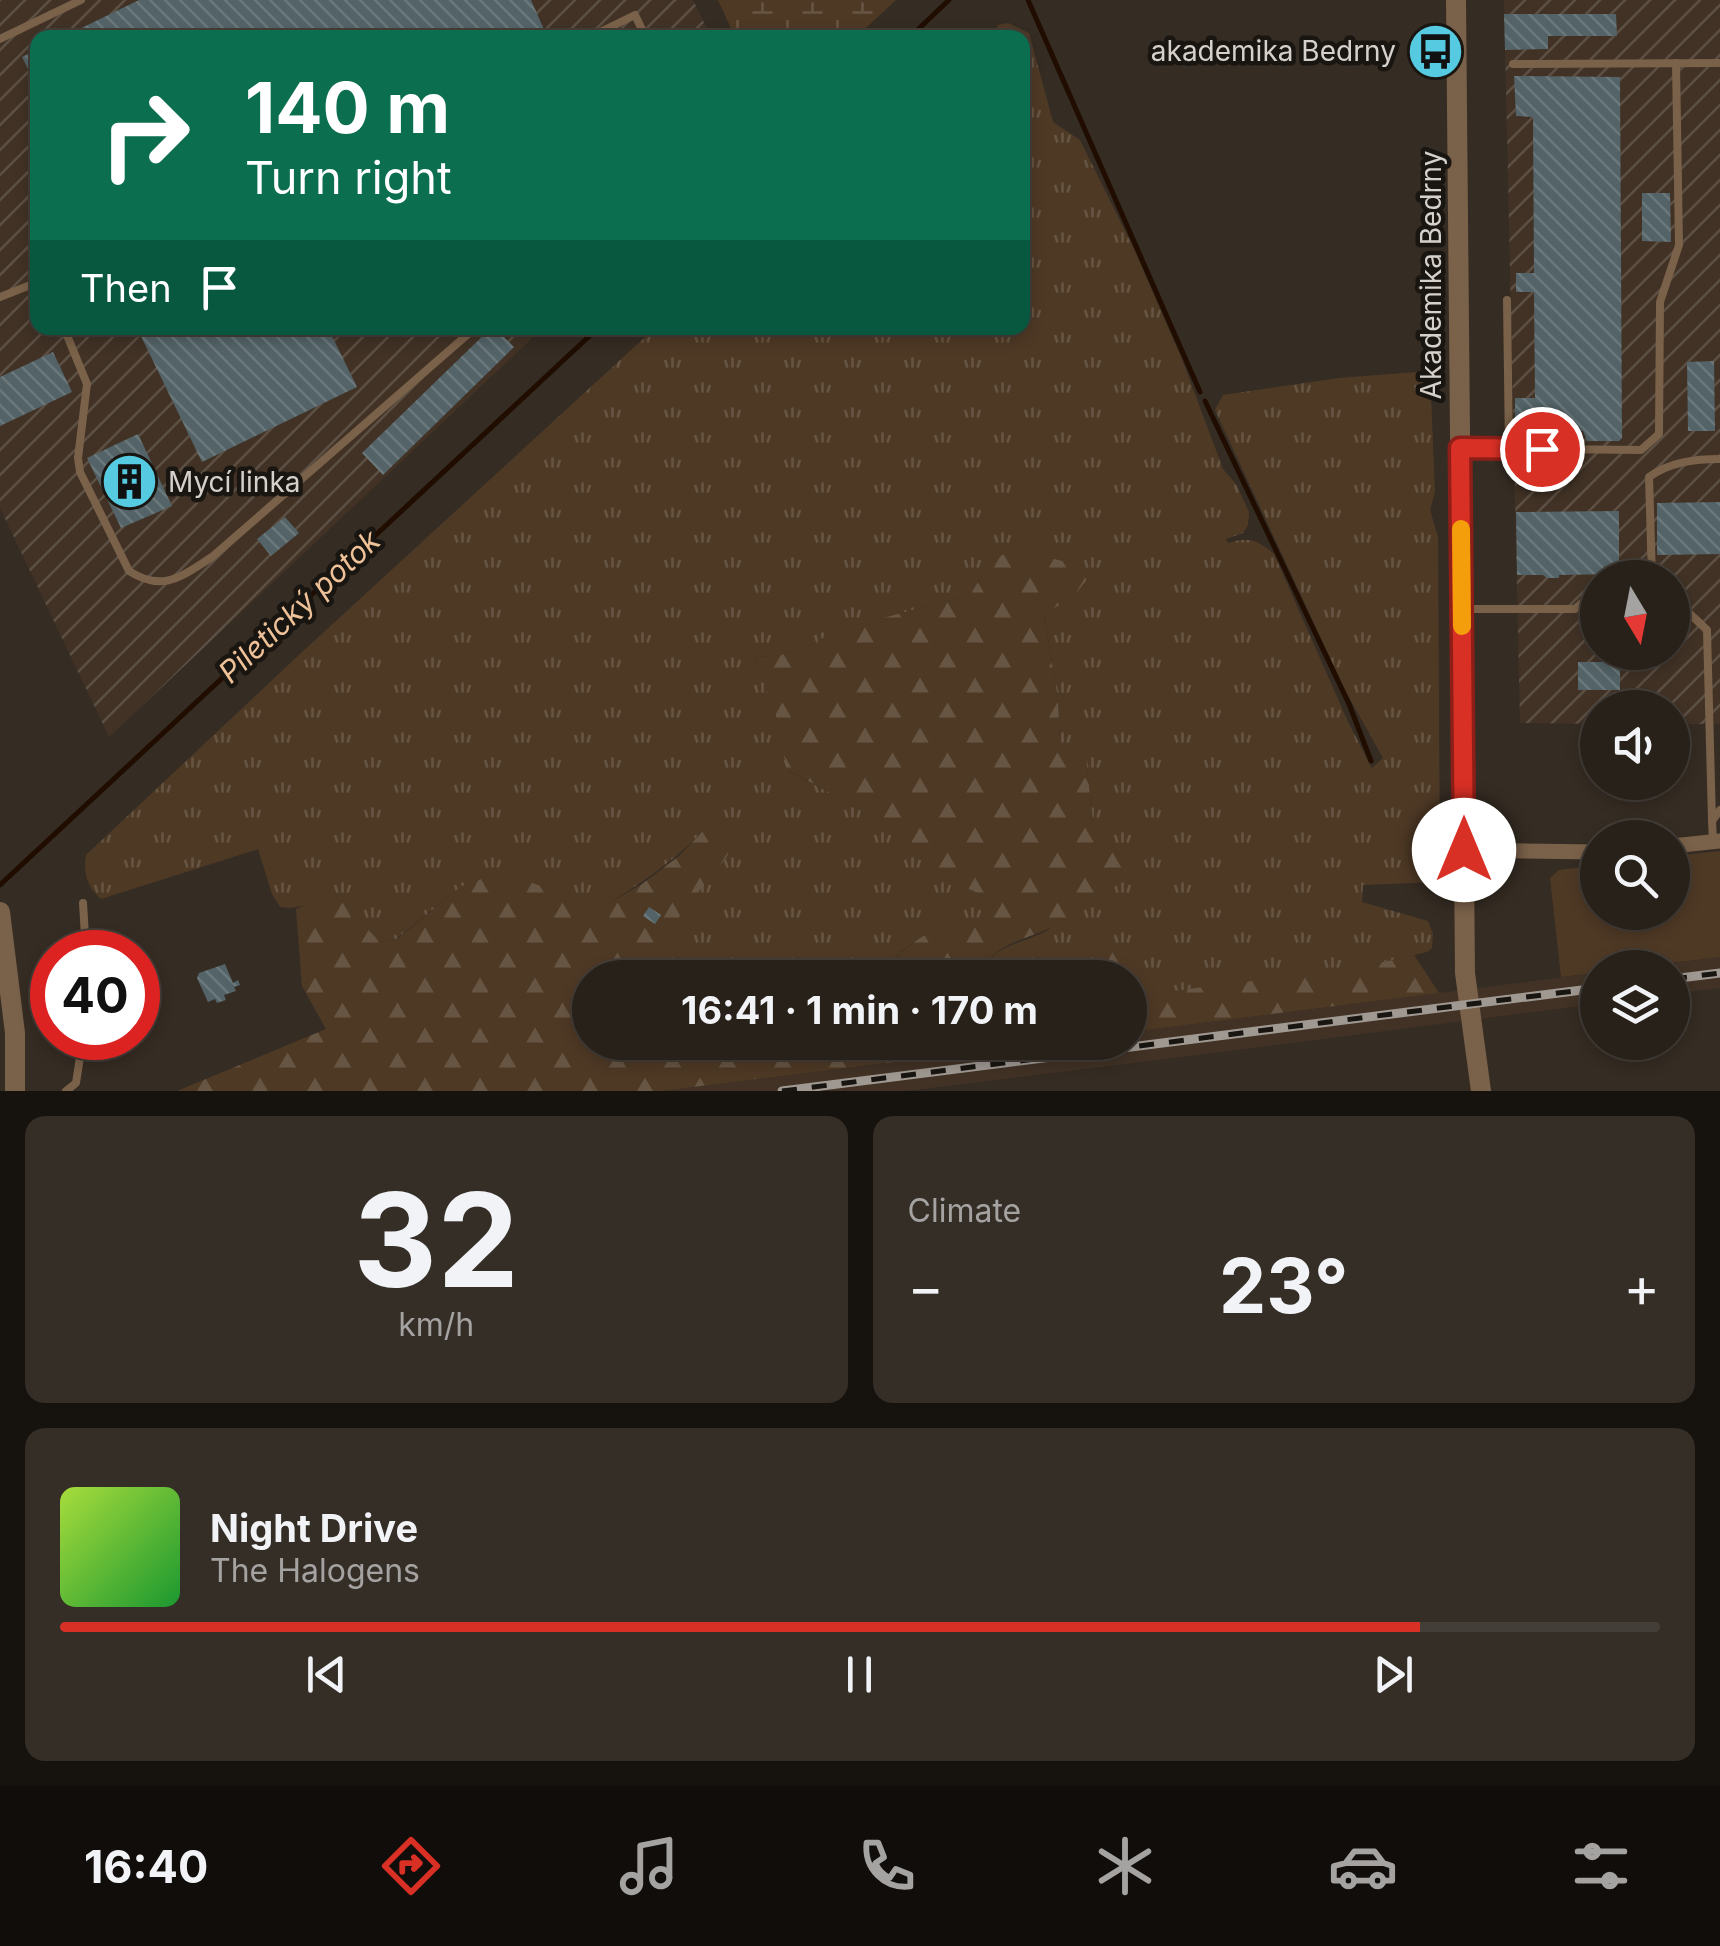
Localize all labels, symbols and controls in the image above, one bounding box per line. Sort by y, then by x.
bus stop icon: akademika Bedrny [1405,21,1465,81]
place label: akademika Bedrny [1151,34,1396,68]
text: 140 m [245,65,450,150]
icon: right [80,70,210,200]
text: Turn right [245,150,452,205]
street label: Akademika Bedrny [1414,151,1448,399]
icon: arrive [192,260,247,315]
text: Then [80,265,172,311]
pin [1500,407,1585,492]
icon: arrive [1515,422,1570,477]
building icon: Mycí linka [99,452,159,512]
place label: Mycí linka [168,465,300,499]
water label: Piletický potok [211,522,388,690]
north arrow [1580,560,1690,670]
map controls [1580,560,1690,1060]
button: sound [1580,690,1690,800]
position arrow [1412,798,1516,902]
button: search [1580,820,1690,930]
speed limit sign: 40 [30,930,160,1060]
button: layers [1580,950,1690,1060]
text: 16:41 · 1 min · 170 m [681,987,1038,1033]
text: 32 [353,1161,519,1318]
text: Climate [908,1191,1021,1230]
text: 23° [1219,1240,1349,1331]
text: − [908,1254,944,1320]
text: + [1624,1254,1660,1320]
text: km/h [398,1305,474,1344]
text: Night Drive [210,1505,418,1551]
text: The Halogens [210,1551,420,1590]
icon: previous [299,1647,354,1702]
icon: pause [832,1647,887,1702]
icon: next [1366,1647,1421,1702]
icon: directions [376,1831,446,1901]
icon: music [614,1831,684,1901]
icon: phone [852,1831,922,1901]
icon: climate [1090,1831,1160,1901]
icon: car [1328,1831,1398,1901]
icon: filters [1566,1831,1636,1901]
text: 16:40 [84,1839,208,1894]

